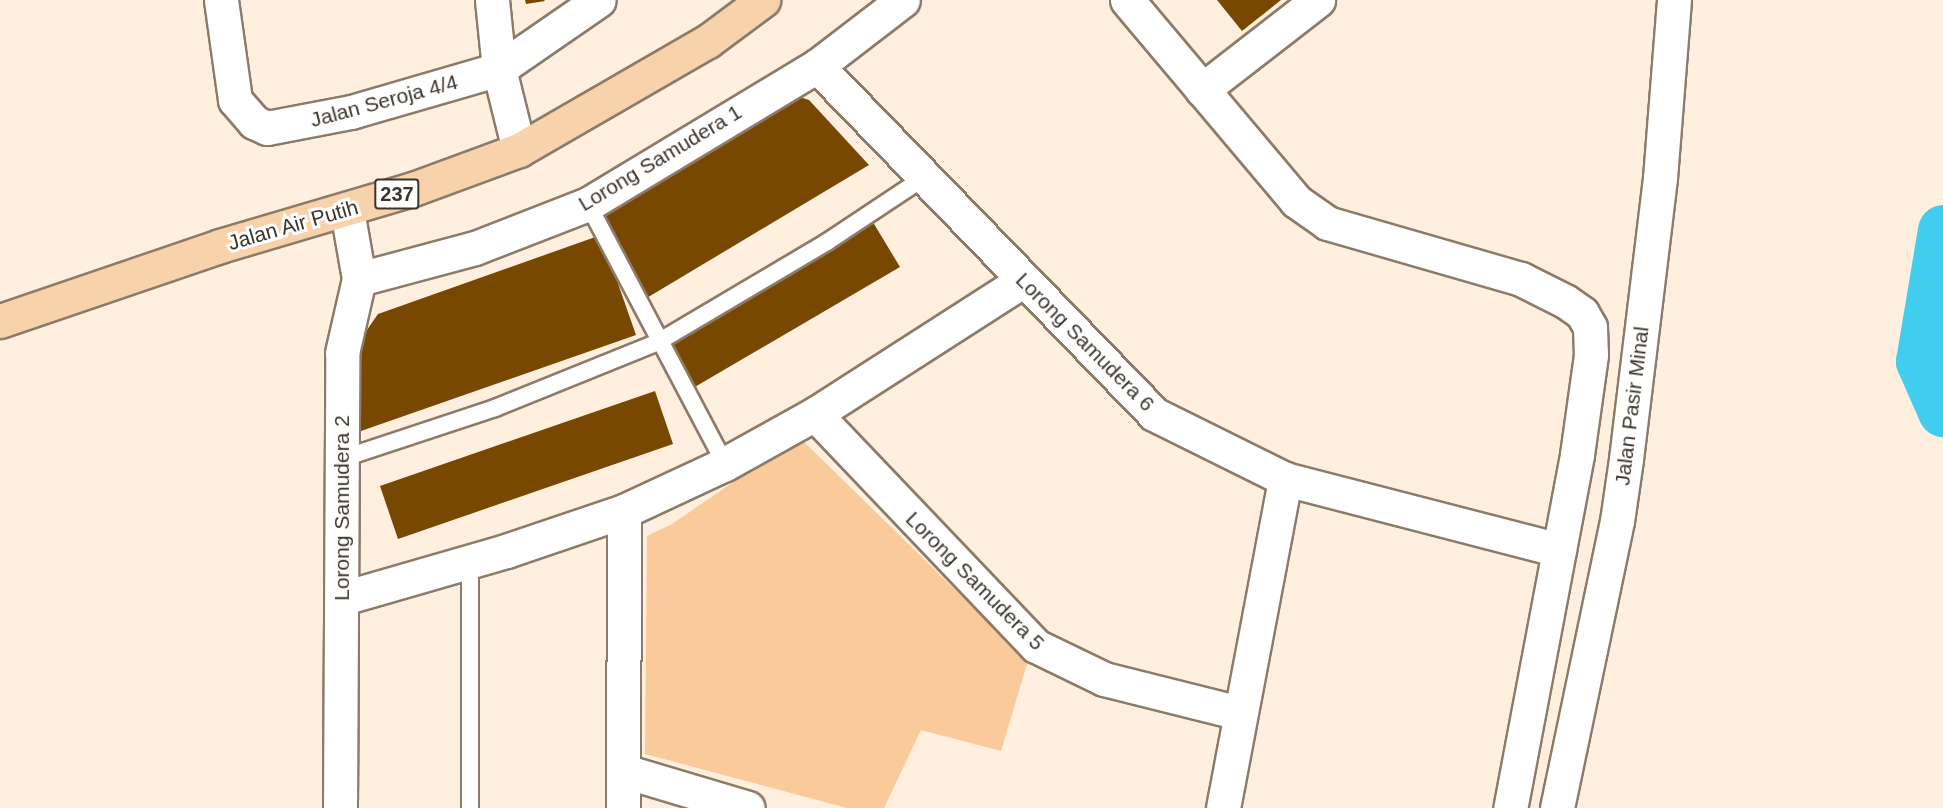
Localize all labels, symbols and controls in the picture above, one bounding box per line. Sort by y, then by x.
street label: Jalan Seroja 4/4 [307,69,461,133]
street label: Lorong Samudera 1 [574,99,746,217]
road number: 237 [373,177,421,211]
street label: Jalan Air Putih [224,194,362,256]
street label: Lorong Samudera 6 [1010,267,1160,417]
street label: Jalan Pasir Minal [1610,325,1654,487]
street label: Lorong Samudera 2 [329,415,355,601]
street label: Lorong Samudera 5 [900,506,1050,656]

